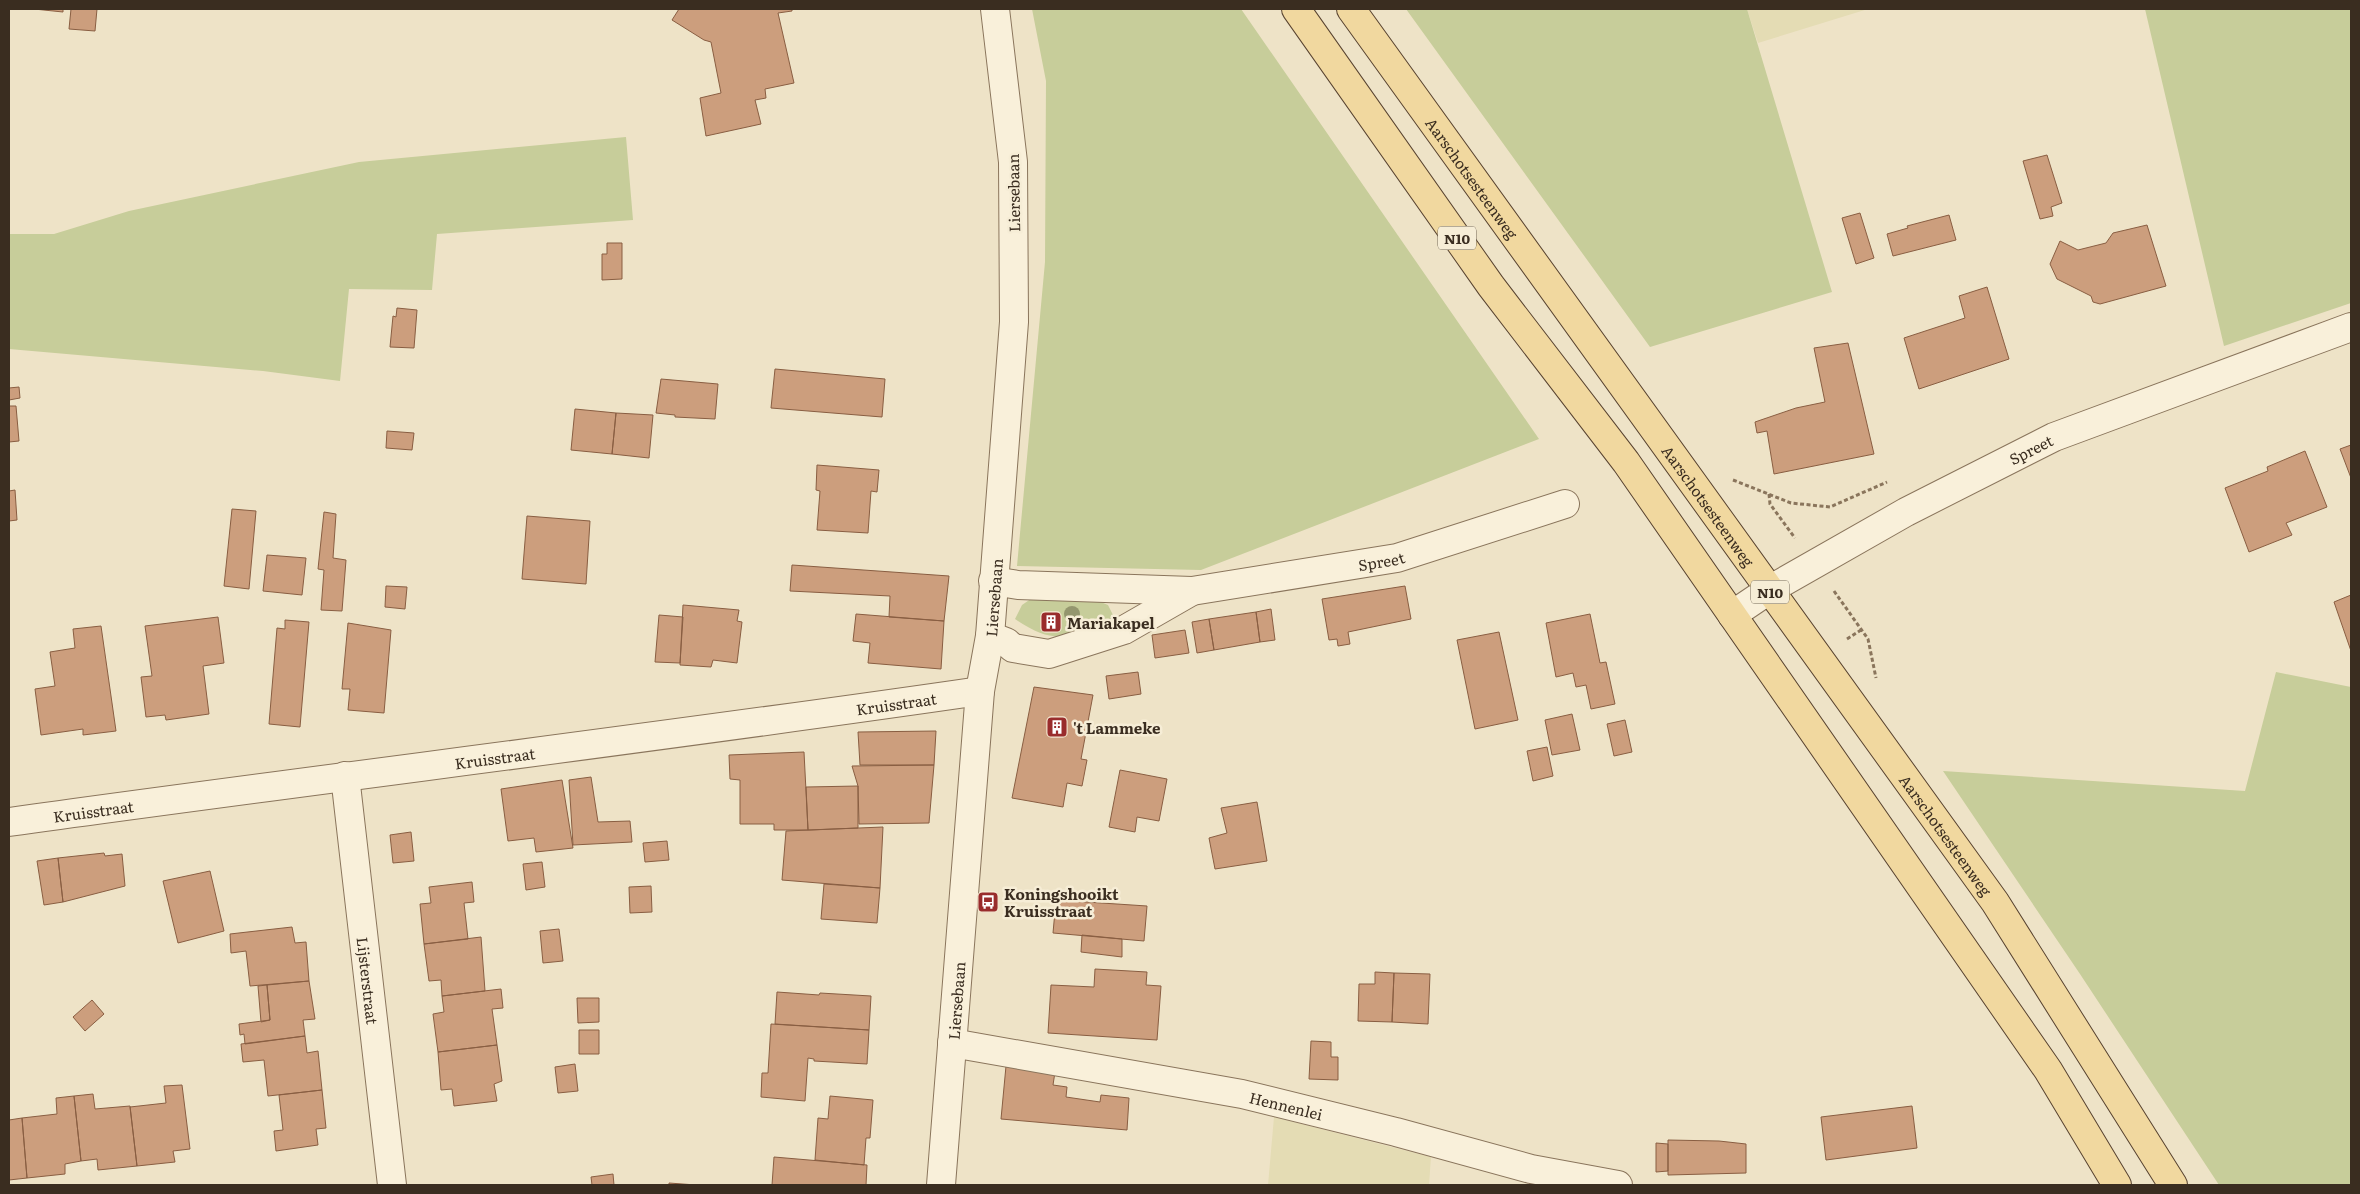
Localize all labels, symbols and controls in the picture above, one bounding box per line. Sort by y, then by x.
street label: Aarschotsesteenweg [1421,112,1525,244]
street label: Liersebaan [1001,154,1025,232]
road number: N10 [1438,227,1476,250]
street label: Spreet [2005,428,2057,470]
street label: Aarschotsesteenweg [1657,440,1761,571]
street label: Spreet [1356,545,1407,576]
street label: Liersebaan [978,557,1007,638]
road number: N10 [1751,580,1789,604]
building icon: Mariakapel [1039,610,1063,634]
place label: Mariakapel [1067,611,1155,634]
street label: Kruisstraat [854,686,938,720]
building icon: 't Lammeke [1045,715,1069,739]
place label: 't Lammeke [1073,716,1161,739]
street label: Kruisstraat [453,741,536,774]
street label: Aarschotsesteenweg [1895,769,1999,901]
street label: Kruisstraat [52,794,135,827]
place label: Koningshooikt Kruisstraat [1004,882,1119,922]
bus stop icon: Koningshooikt Kruisstraat [976,890,1000,914]
street label: Lijsterstraat [352,936,385,1026]
street label: Liersebaan [941,960,970,1041]
street label: Hennenlei [1247,1085,1325,1125]

